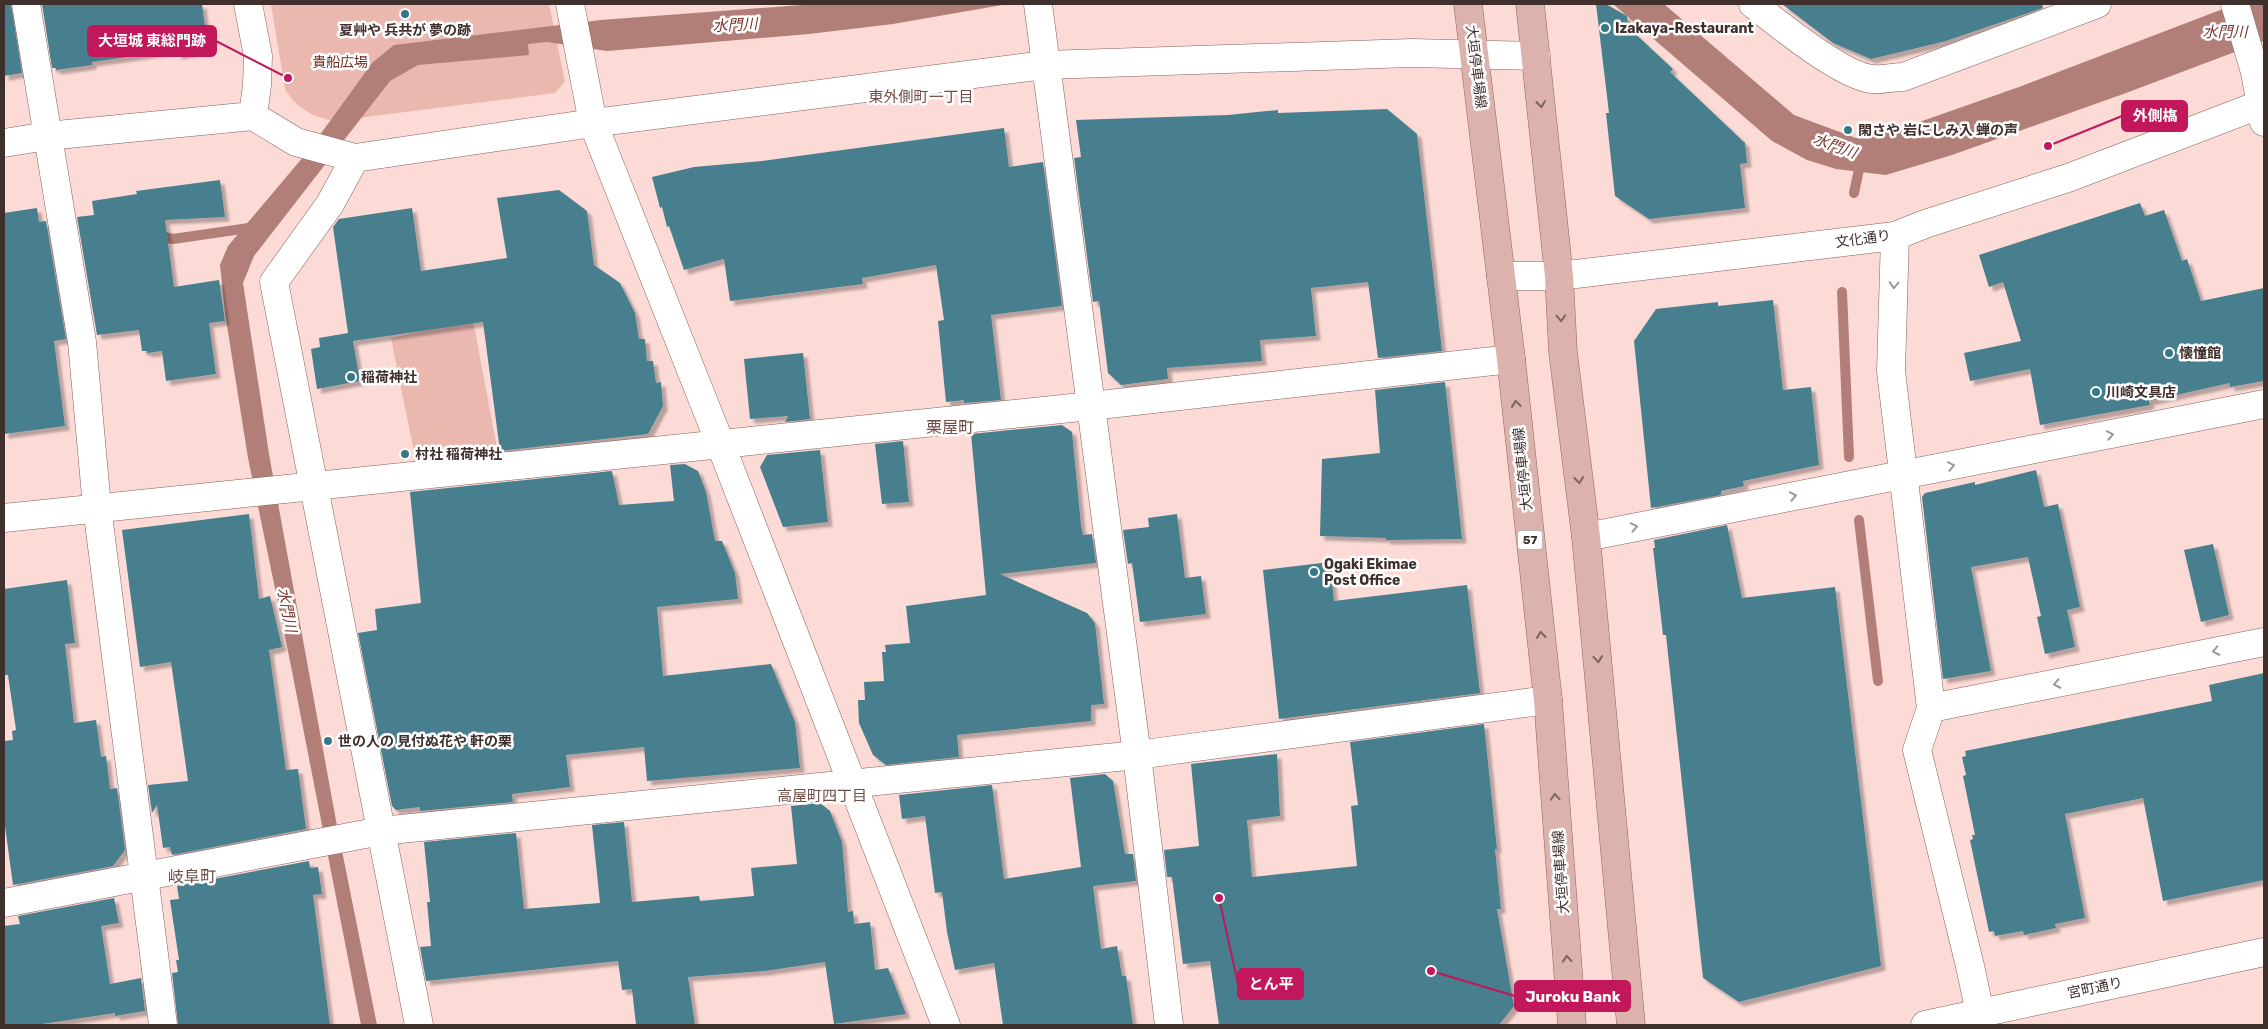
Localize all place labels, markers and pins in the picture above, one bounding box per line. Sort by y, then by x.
marker: 夏艸や 兵共が 夢の跡 [399,8,411,20]
place label: Izakaya-Restaurant [1615,20,1754,37]
place label: 夏艸や 兵共が 夢の跡 [339,22,471,39]
marker: Izakaya-Restaurant [1599,22,1611,34]
callout: 大垣城 東総門跡 [88,26,216,56]
callout: 外側𣘺 [2122,101,2187,131]
place label: 閑さや 岩にしみ入 蝉の声 [1858,122,2018,139]
marker: 閑さや 岩にしみ入 蝉の声 [1842,124,1854,136]
place label: 懐憧館 [2179,345,2221,362]
marker: 懐憧館 [2163,347,2175,359]
place label: 稲荷神社 [361,369,417,386]
marker: 稲荷神社 [345,371,357,383]
place label: 川崎文具店 [2106,384,2176,401]
marker: 川崎文具店 [2090,386,2102,398]
place label: 村社 稲荷神社 [415,446,502,463]
marker: 村社 稲荷神社 [399,448,411,460]
place label: Ogaki Ekimae Post Office [1324,556,1417,589]
marker: Ogaki Ekimae Post Office [1308,566,1320,578]
place label: 世の人の 見付ぬ花や 軒の栗 [338,733,512,750]
marker: 世の人の 見付ぬ花や 軒の栗 [322,735,334,747]
callout: とん平 [1238,969,1303,999]
callout: Juroku Bank [1515,981,1630,1011]

